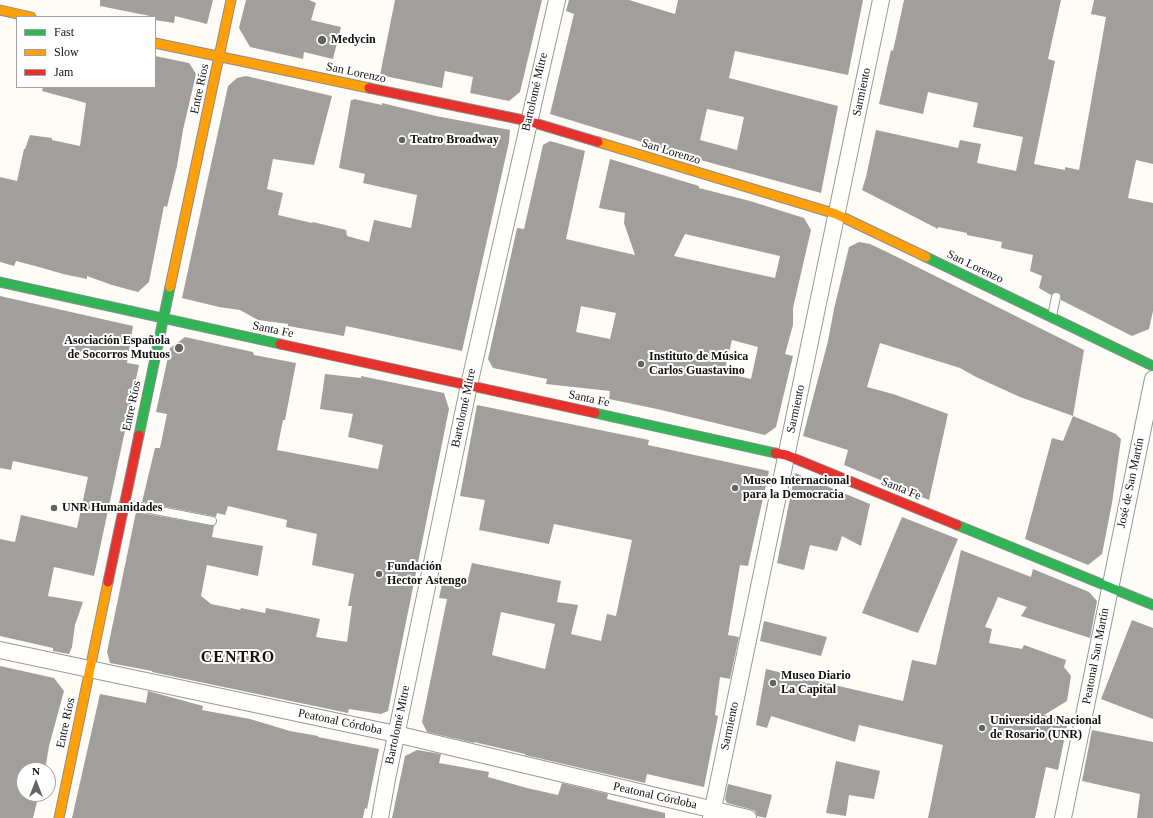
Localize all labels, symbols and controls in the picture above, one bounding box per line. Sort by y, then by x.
legend [16,16,156,88]
text: Fast [54,25,74,39]
place label: Medycin [331,33,376,47]
marker: Medycin [316,34,328,46]
text: Slow [54,45,79,59]
street label: Bartolomé Mitre [519,51,551,133]
street label: San Lorenzo [325,60,387,86]
street label: Entre Ríos [188,63,212,115]
text: Jam [54,65,73,79]
street label: Sarmiento [850,66,874,118]
place label: Teatro Broadway [410,133,499,147]
marker: Teatro Broadway [397,135,407,145]
street label: San Lorenzo [640,136,702,168]
street label: San Lorenzo [944,247,1006,287]
street label: Santa Fe [251,319,295,341]
place label: Asociación Española de Socorros Mutuos [64,334,170,362]
marker: Asociación Española de Socorros Mutuos [173,342,185,354]
place label: Instituto de Música Carlos Guastavino [649,350,748,378]
marker: Instituto de Música Carlos Guastavino [636,359,646,369]
street label: Bartolomé Mitre [449,367,479,449]
street label: Entre Ríos [120,380,144,432]
street label: Sarmiento [784,383,808,435]
street label: Santa Fe [567,388,611,410]
street label: José de San Martín [1114,437,1148,529]
place label: Museo Internacional para la Democracia [743,474,849,502]
street label: Santa Fe [879,475,923,503]
marker: Museo Internacional para la Democracia [730,483,740,493]
place label: UNR Humanidades [62,501,162,515]
marker: UNR Humanidades [49,503,59,513]
place label: Fundación Hector Astengo [387,560,467,588]
marker: Fundación Hector Astengo [374,569,384,579]
street label: Peatonal San Martín [1080,607,1112,705]
district label: CENTRO [201,648,275,668]
place label: Museo Diario La Capital [781,669,851,697]
marker: Museo Diario La Capital [768,678,778,688]
street label: Bartolomé Mitre [383,684,413,766]
street label: Entre Ríos [54,697,78,749]
street label: Sarmiento [718,700,742,752]
street label: Peatonal Córdoba [297,706,383,738]
place label: Universidad Nacional de Rosario (UNR) [990,714,1101,742]
marker: Universidad Nacional de Rosario (UNR) [977,723,987,733]
north arrow [16,762,56,802]
text: N [32,765,40,777]
street label: Peatonal Córdoba [612,779,698,813]

